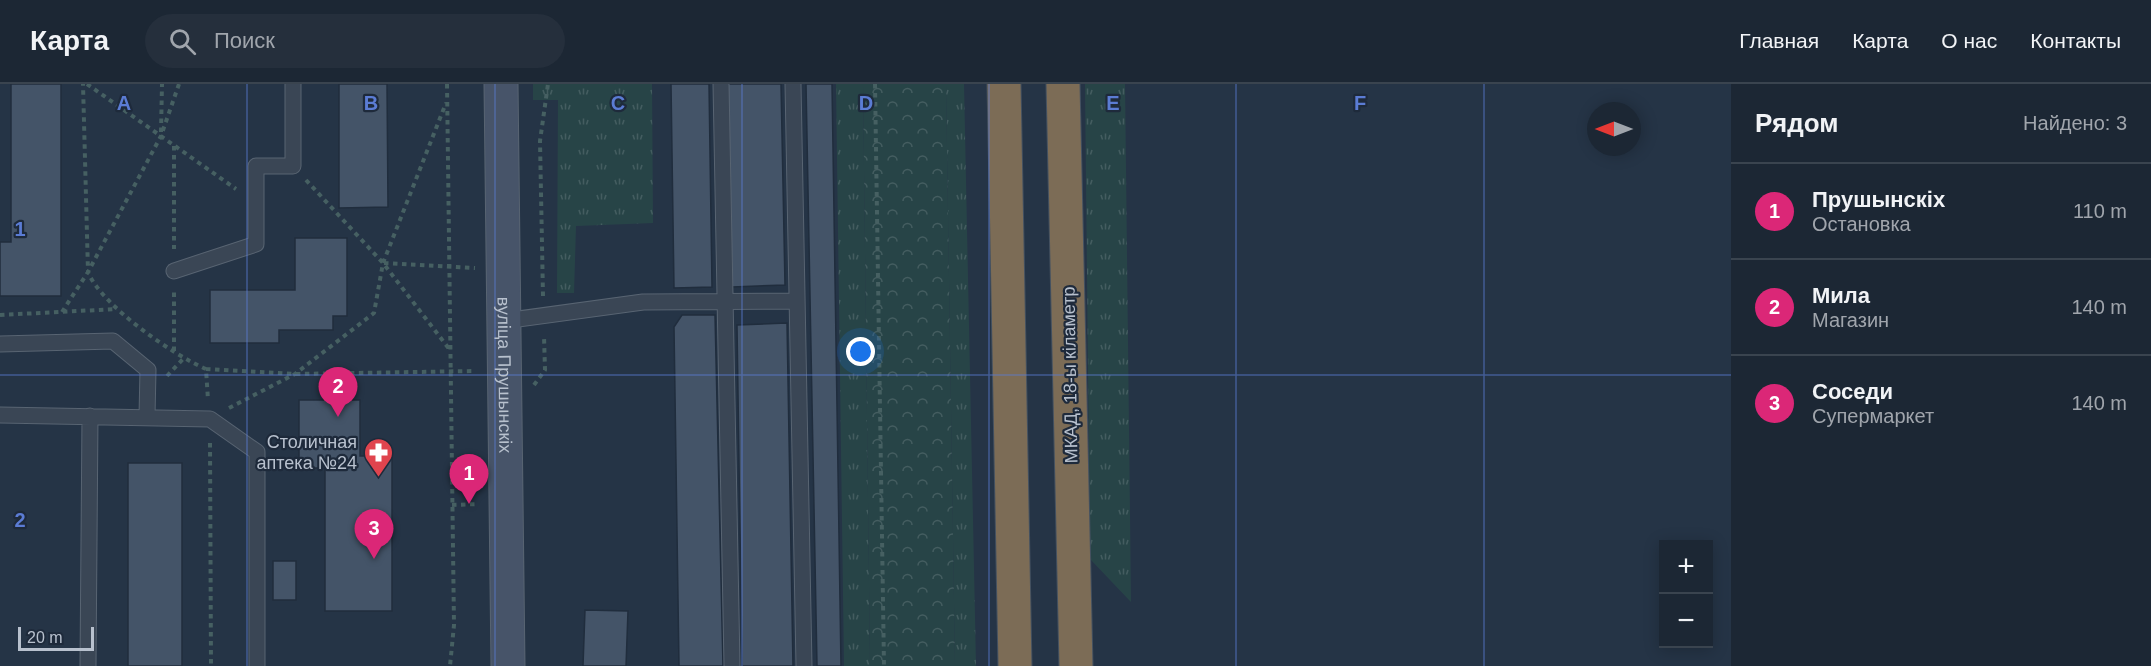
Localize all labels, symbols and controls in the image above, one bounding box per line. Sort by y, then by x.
search box [145,14,565,68]
text: Карта [30,25,109,56]
icon: search [166,25,199,58]
text: Поиск [214,28,275,53]
text: Главная [1739,29,1819,52]
text: Карта [1852,29,1908,52]
text: О нас [1941,29,1997,52]
text: Контакты [2030,29,2121,52]
text: A [117,92,131,114]
text: B [364,92,378,114]
text: C [611,92,625,114]
text: D [859,92,873,114]
text: E [1106,92,1120,114]
text: F [1354,92,1366,114]
north arrow [1587,102,1641,156]
text: Рядом [1755,108,1838,138]
text: Найдено: 3 [2023,112,2127,134]
text: Прушынскіх [1812,187,1945,212]
text: 1 [1769,200,1780,222]
text: 110 m [2073,200,2127,222]
text: Остановка [1812,213,1911,235]
text: 1 [14,218,26,240]
text: Мила [1812,283,1870,308]
street label: МКАД, 18-ы кіламетр [1058,287,1082,463]
text: 2 [1769,296,1780,318]
text: 140 m [2071,296,2127,318]
street label: вуліца Прушынскіх [494,297,515,453]
text: Магазин [1812,309,1889,331]
your location [846,337,875,366]
pin: 2 [318,368,358,417]
text: Соседи [1812,379,1893,404]
text: 3 [1769,392,1780,414]
text: 140 m [2071,392,2127,414]
text: Супермаркет [1812,405,1934,427]
place label: Столичная аптека №24 [257,432,357,473]
pharmacy icon: Столичная аптека №24 [362,436,394,478]
pin: 1 [450,454,488,504]
text: 2 [14,509,26,531]
pin: 3 [354,510,394,559]
map controls [1659,540,1713,648]
button: + [1659,540,1713,594]
button: − [1659,594,1713,648]
scale bar [18,624,94,652]
text: 20 m [27,629,63,646]

